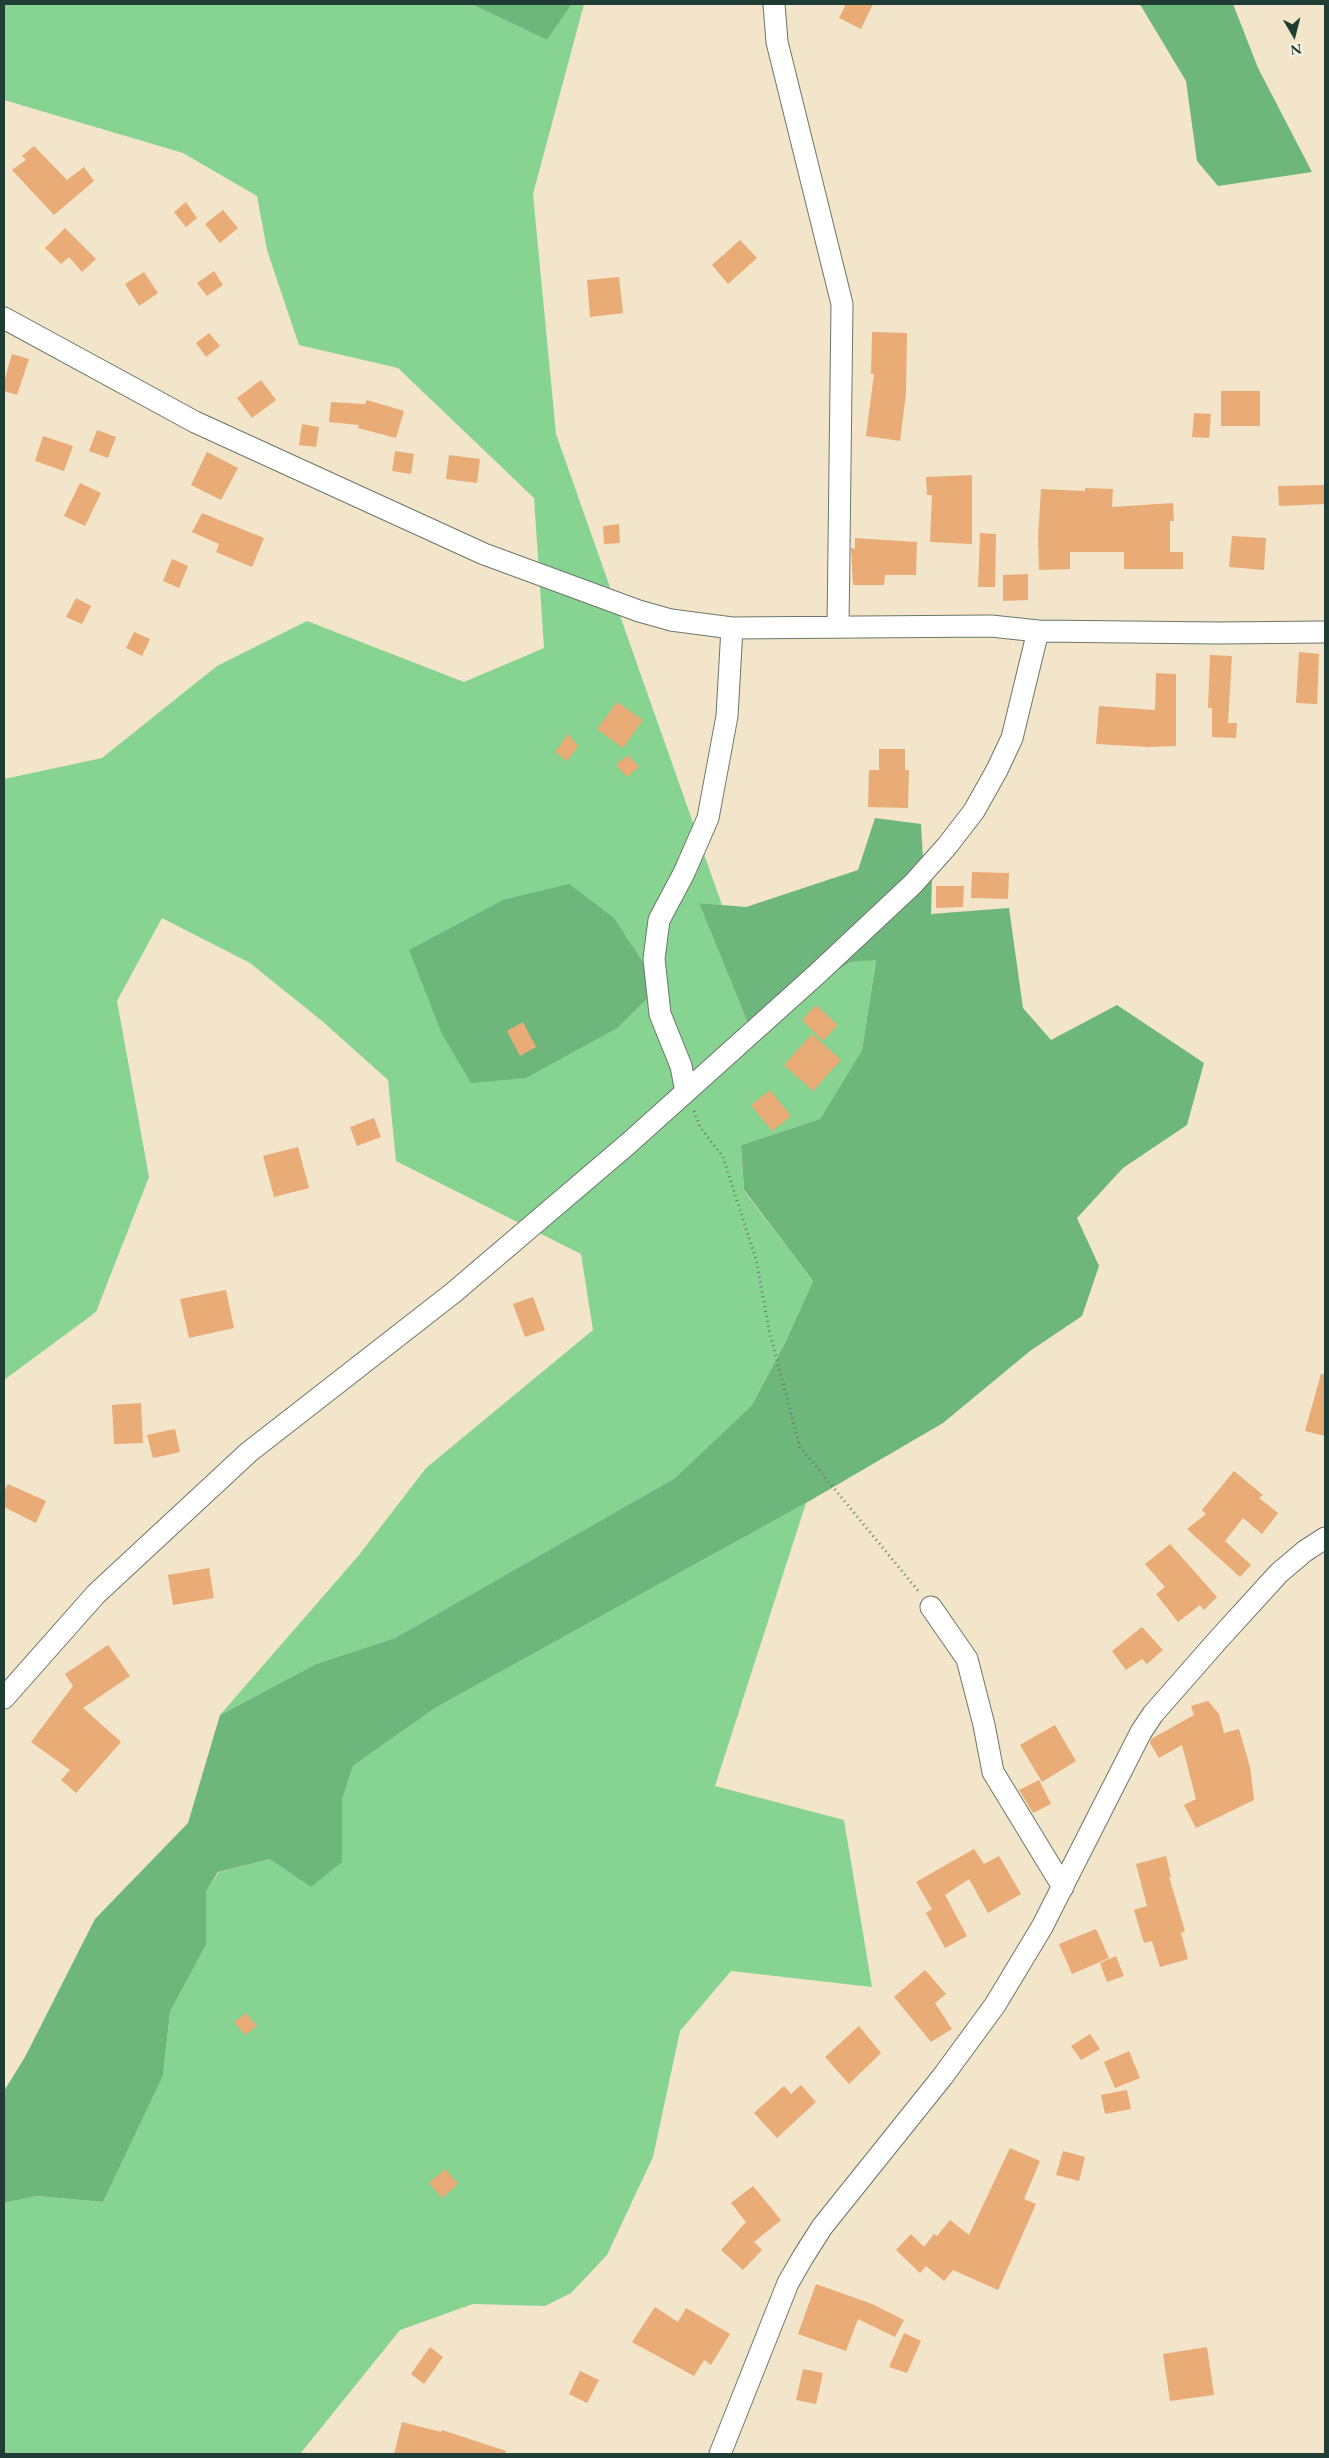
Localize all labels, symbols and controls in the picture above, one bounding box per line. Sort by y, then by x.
north arrow [1269,10,1319,60]
text: N [1289,40,1303,60]

